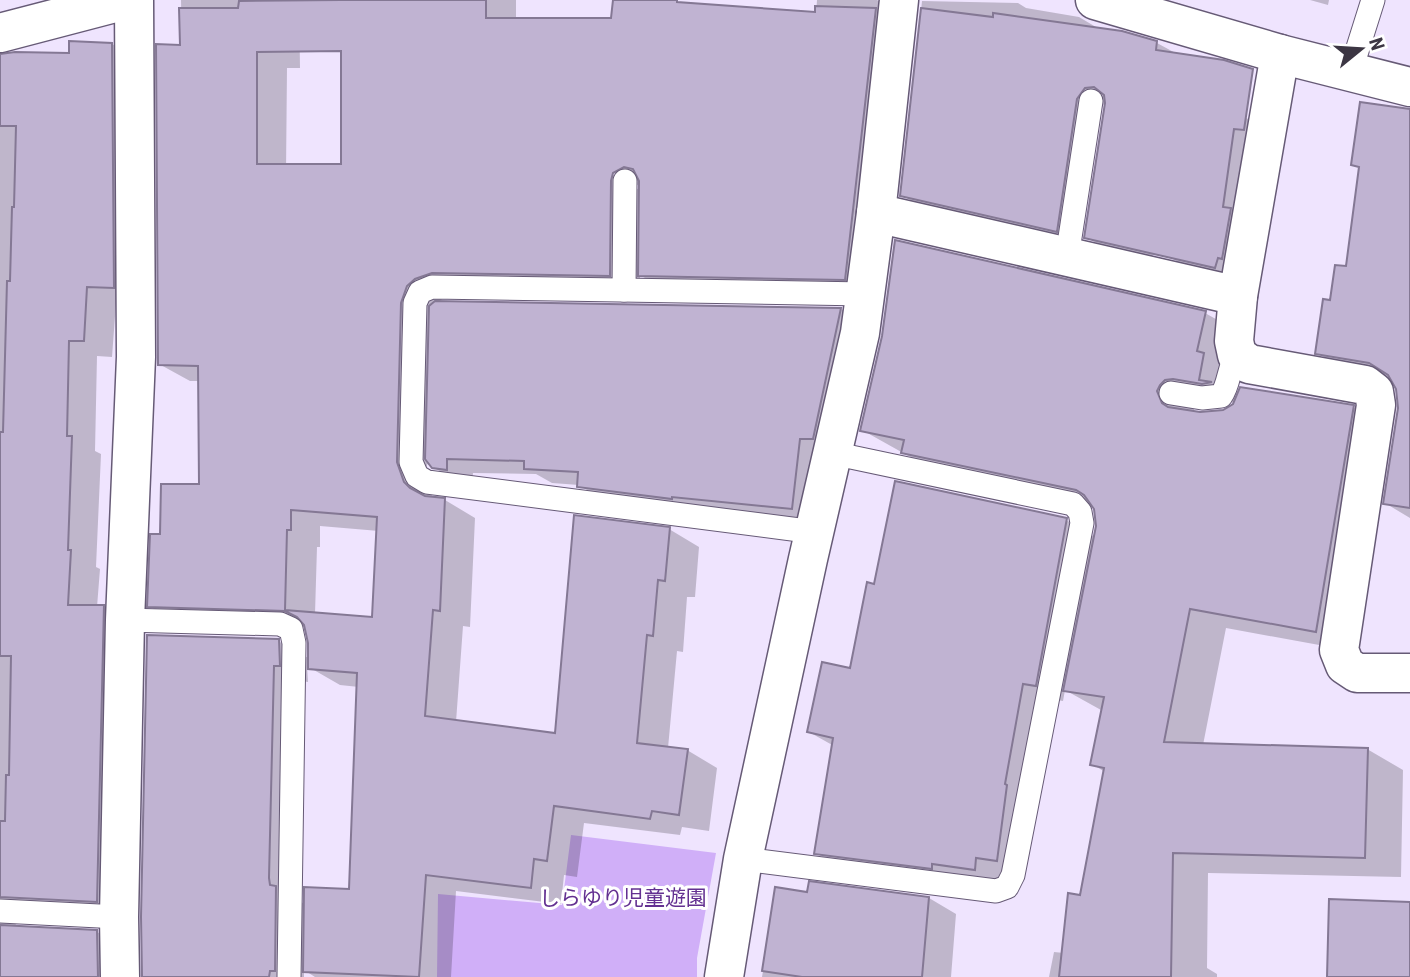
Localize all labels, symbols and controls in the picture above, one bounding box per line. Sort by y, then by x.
north arrow [1326,14,1396,84]
text: N [1364,35,1389,53]
park label: しらゆり児童遊園 [539,886,707,910]

